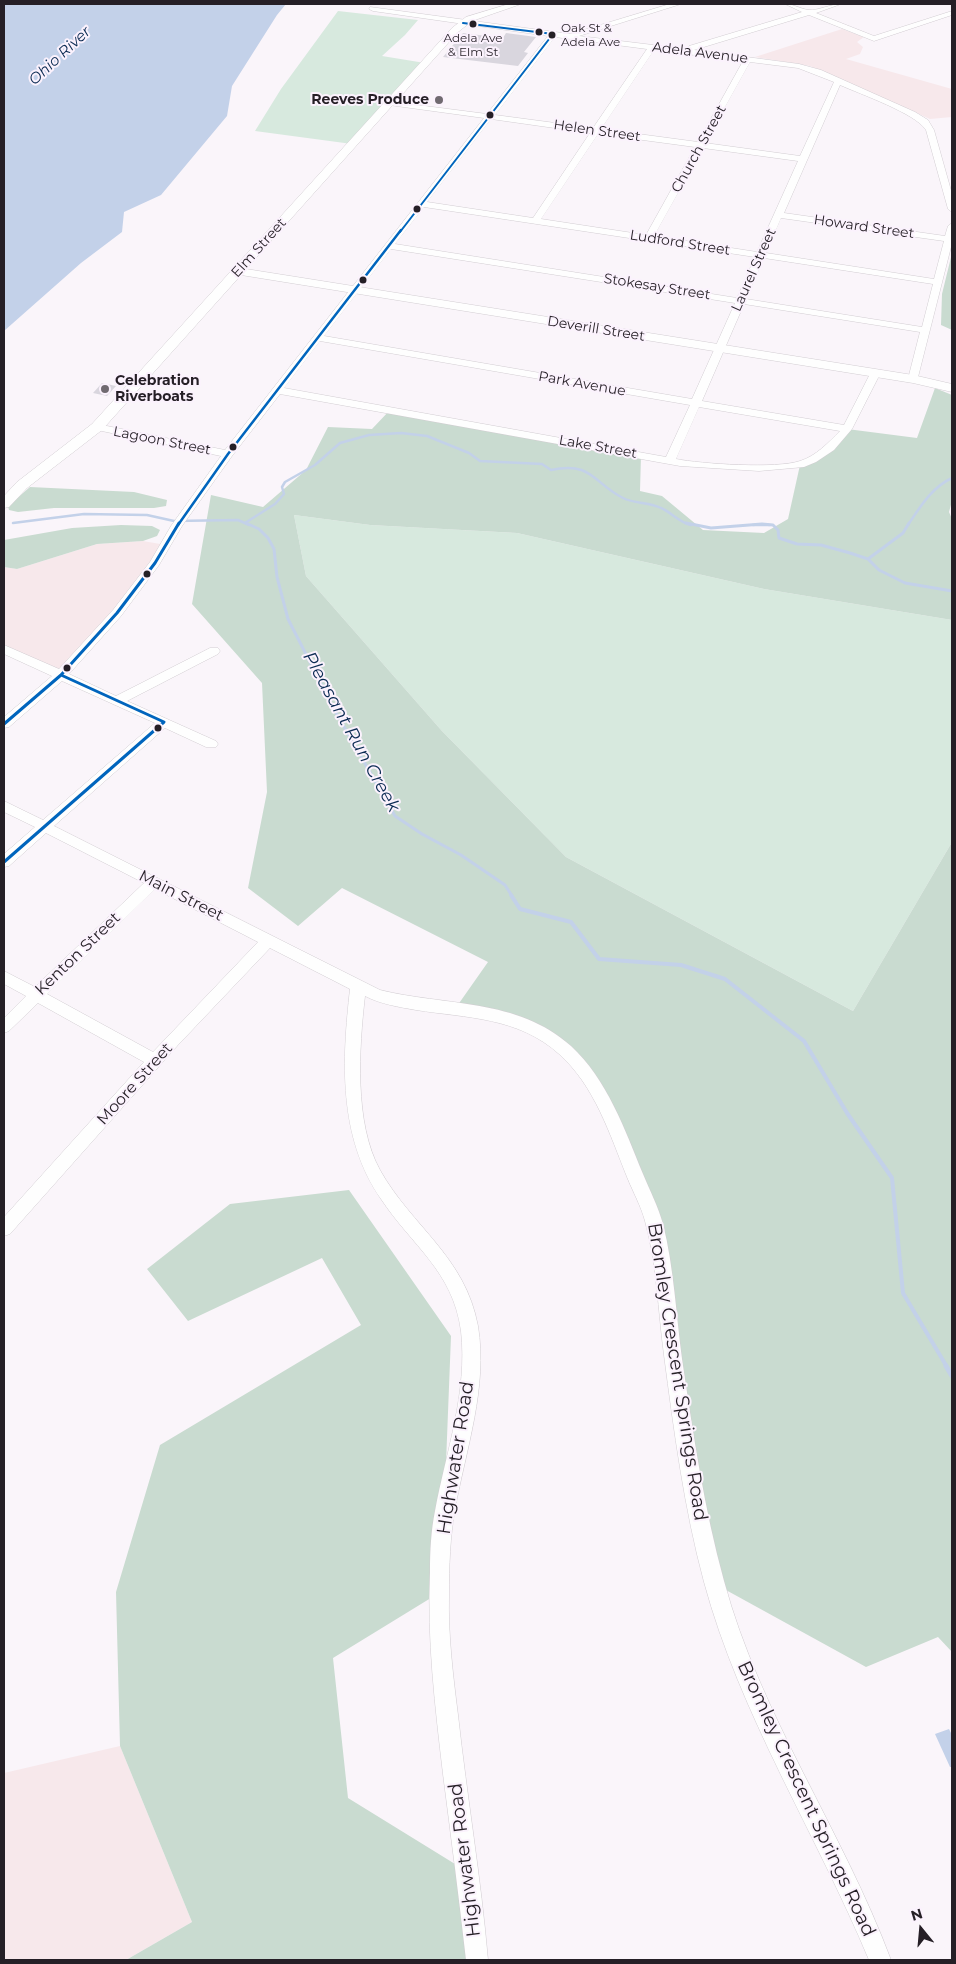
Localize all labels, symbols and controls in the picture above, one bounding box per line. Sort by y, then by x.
marker: Adela Ave & Elm St [468,19,478,29]
place label: Oak St & Adela Ave [561,21,620,49]
water label: Ohio River [25,23,95,89]
unlabelled marker [534,27,544,37]
marker: Oak St & Adela Ave [547,30,557,40]
place label: Adela Ave & Elm St [443,31,503,59]
street label: Adela Avenue [651,39,749,67]
place label: Reeves Produce [311,92,429,108]
marker: Reeves Produce [433,94,445,106]
street label: Church Street [668,102,730,196]
unlabelled marker [485,110,495,120]
street label: Helen Street [552,117,642,145]
unlabelled marker [412,204,422,214]
street label: Howard Street [813,212,915,242]
street label: Elm Street [228,215,290,281]
street label: Laurel Street [728,226,780,314]
street label: Ludford Street [629,227,731,259]
street label: Stokesay Street [602,270,712,304]
unlabelled marker [358,275,368,285]
street label: Deverill Street [546,313,646,345]
street label: Park Avenue [537,368,627,400]
place label: Celebration Riverboats [115,373,200,406]
marker: Celebration Riverboats [99,383,111,395]
street label: Lagoon Street [112,423,212,459]
street label: Lake Street [558,432,638,462]
unlabelled marker [228,442,238,452]
unlabelled marker [142,569,152,579]
water label: Pleasant Run Creek [298,648,404,816]
unlabelled marker [62,663,72,673]
unlabelled marker [153,723,163,733]
street label: Main Street [135,866,227,926]
street label: Kenton Street [31,909,125,999]
street label: Moore Street [93,1039,177,1129]
street label: Bromley Crescent Springs Road [642,1221,712,1523]
street label: Highwater Road [433,1380,479,1536]
street label: Bromley Crescent Springs Road [732,1658,880,1940]
street label: Highwater Road [444,1782,486,1938]
north arrow [896,1904,946,1954]
text: N [909,1904,925,1925]

